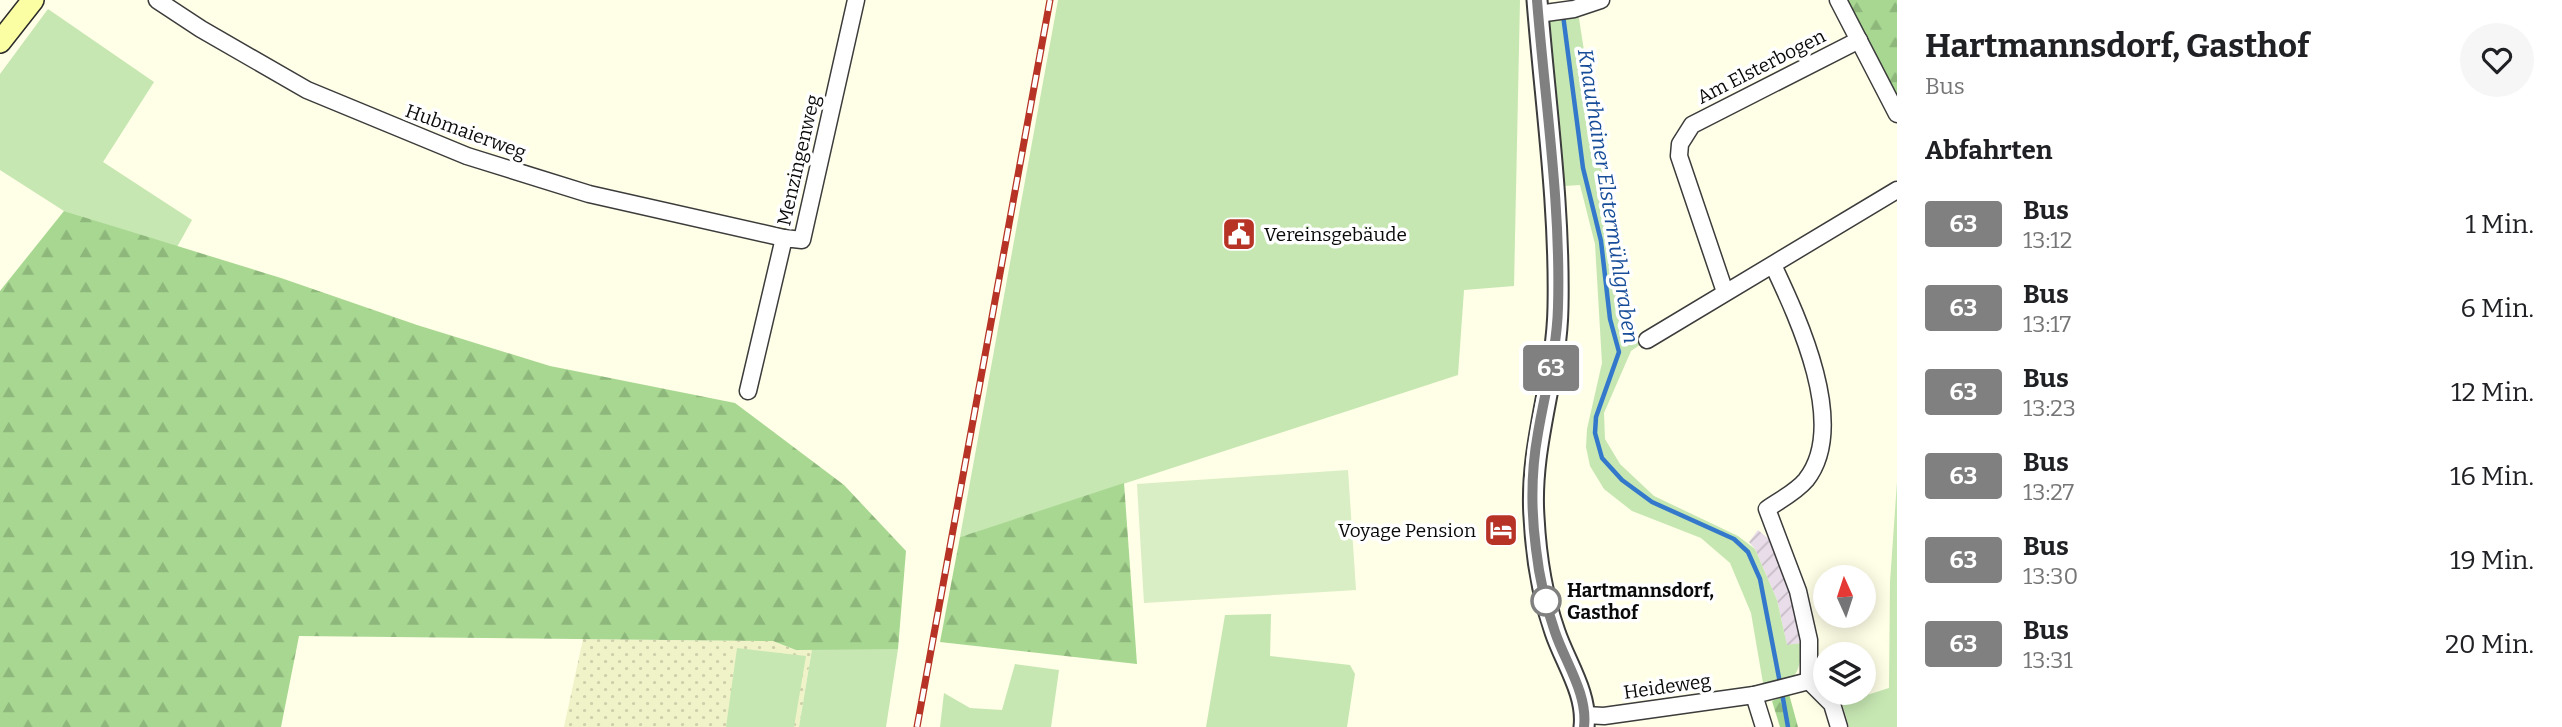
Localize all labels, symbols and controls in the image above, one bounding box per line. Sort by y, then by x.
button: heart [2460,23,2534,97]
street label: Am Elsterbogen [1693,24,1829,109]
text: Hartmannsdorf, Gasthof [1925,26,2309,66]
water label: Knauthainer Elstermühlgraben [1572,47,1644,345]
text: Bus [1925,72,1965,100]
street label: Menzingenweg [772,92,825,228]
street label: Hubmaierweg [402,99,530,164]
text: Abfahrten [1925,135,2052,166]
text: Bus [2023,195,2069,226]
text: 1 Min. [2465,209,2534,240]
text: 63 [1950,210,1977,238]
public building icon: Vereinsgebäude [1220,215,1258,253]
place label: Vereinsgebäude [1264,223,1407,246]
text: 13:12 [2023,226,2072,254]
text: Bus [2023,279,2069,310]
text: 6 Min. [2461,293,2534,324]
text: 63 [1950,294,1977,322]
text: 13:17 [2023,310,2071,338]
line badge: 63 [1520,345,1582,391]
text: 63 [1537,354,1565,382]
text: Bus [2023,363,2069,394]
text: 12 Min. [2451,377,2534,408]
text: 63 [1950,378,1977,406]
text: 13:23 [2023,394,2076,422]
text: Bus [2023,447,2069,478]
text: 16 Min. [2450,461,2534,492]
text: 63 [1950,462,1977,490]
text: 13:27 [2023,478,2074,506]
hotel icon: Voyage Pension [1482,511,1520,549]
place label: Voyage Pension [1338,519,1476,542]
text: Bus [2023,531,2069,562]
text: 19 Min. [2450,545,2534,576]
text: 63 [1950,546,1977,574]
text: 13:30 [2023,562,2078,590]
north arrow [1813,565,1876,628]
map controls [1813,565,1876,705]
place label: Hartmannsdorf, Gasthof [1567,579,1714,624]
marker: Hartmannsdorf, Gasthof [1531,586,1561,616]
text: Bus [2023,615,2069,646]
text: 20 Min. [2445,629,2534,660]
text: 63 [1950,630,1977,658]
button: layers [1813,642,1876,705]
text: 13:31 [2023,646,2073,674]
street label: Heideweg [1622,669,1713,704]

